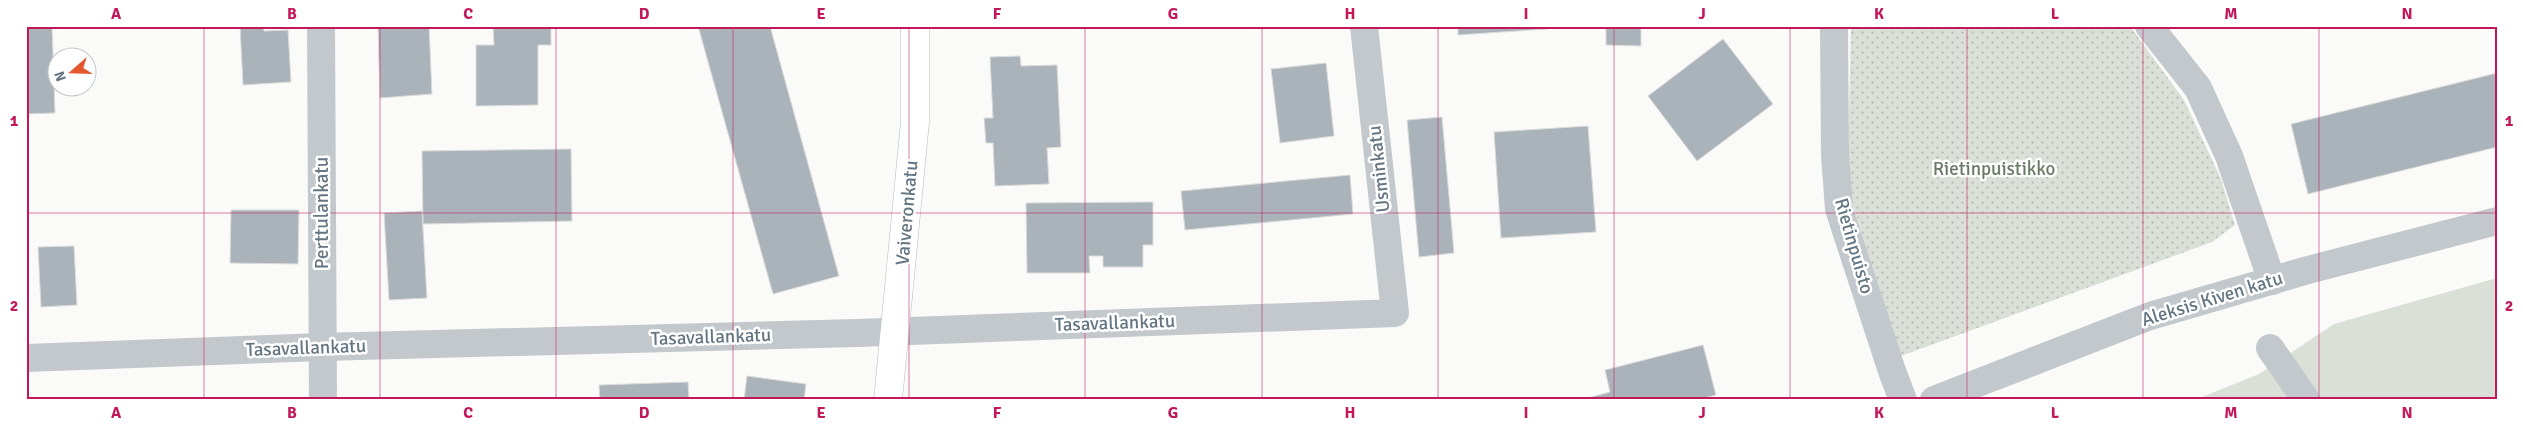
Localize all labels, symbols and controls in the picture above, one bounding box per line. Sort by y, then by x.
text: A [111,4,122,24]
text: B [287,4,297,24]
text: C [463,4,473,24]
text: D [639,4,650,24]
text: E [816,4,826,24]
text: F [993,4,1002,24]
text: G [1168,4,1178,24]
text: H [1345,4,1355,24]
text: I [1523,4,1529,24]
text: J [1698,4,1706,24]
text: K [1874,4,1884,24]
text: L [2051,4,2060,24]
text: M [2224,4,2238,24]
text: N [2401,4,2413,24]
north arrow [48,48,98,98]
text: N [51,69,70,84]
text: 1 [10,111,19,131]
text: 1 [2505,111,2514,131]
street label: Usminkatu [1363,124,1395,214]
street label: Perttulankatu [310,157,334,269]
park label: Rietinpuistikko [1933,157,2055,181]
street label: Vaiveronkatu [890,159,924,267]
street label: Rietinpuisto [1829,195,1879,297]
street label: Aleksis Kiven katu [2138,266,2286,332]
text: 2 [10,296,18,316]
text: 2 [2505,296,2513,316]
street label: Tasavallankatu [1054,309,1176,337]
street label: Tasavallankatu [650,323,772,351]
street label: Tasavallankatu [245,334,367,362]
text: A [111,403,122,423]
text: B [287,403,297,423]
text: C [463,403,473,423]
text: D [639,403,650,423]
text: E [816,403,826,423]
text: F [993,403,1002,423]
text: G [1168,403,1178,423]
text: H [1345,403,1355,423]
text: I [1523,403,1529,423]
text: J [1698,403,1706,423]
text: K [1874,403,1884,423]
text: L [2051,403,2060,423]
text: M [2224,403,2238,423]
text: N [2401,403,2413,423]

